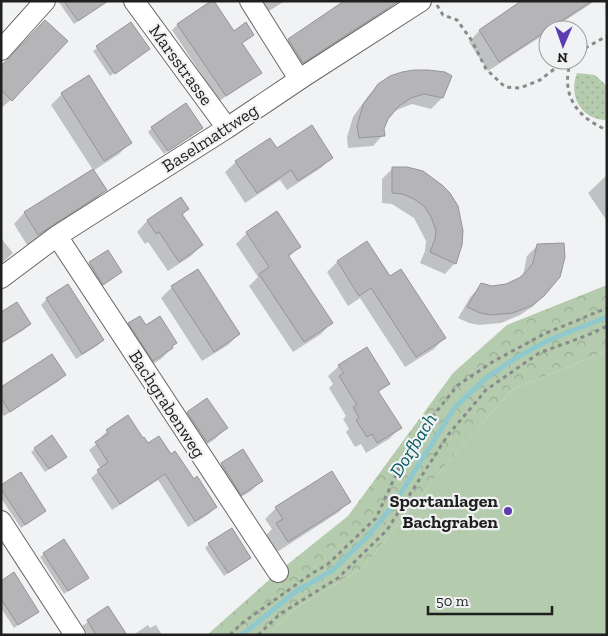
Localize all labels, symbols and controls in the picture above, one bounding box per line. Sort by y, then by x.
street label: Marsstrasse [144,20,218,110]
north arrow [538,20,588,70]
text: N [557,49,568,66]
street label: Baselmattweg [158,99,262,177]
street label: Bachgrabenweg [124,346,210,462]
water label: Dorfbach [384,409,442,481]
place label: Sportanlagen Bachgraben [390,490,498,533]
marker: Sportanlagen Bachgraben [502,505,514,517]
scale bar [428,584,552,616]
text: 50 m [436,592,469,610]

